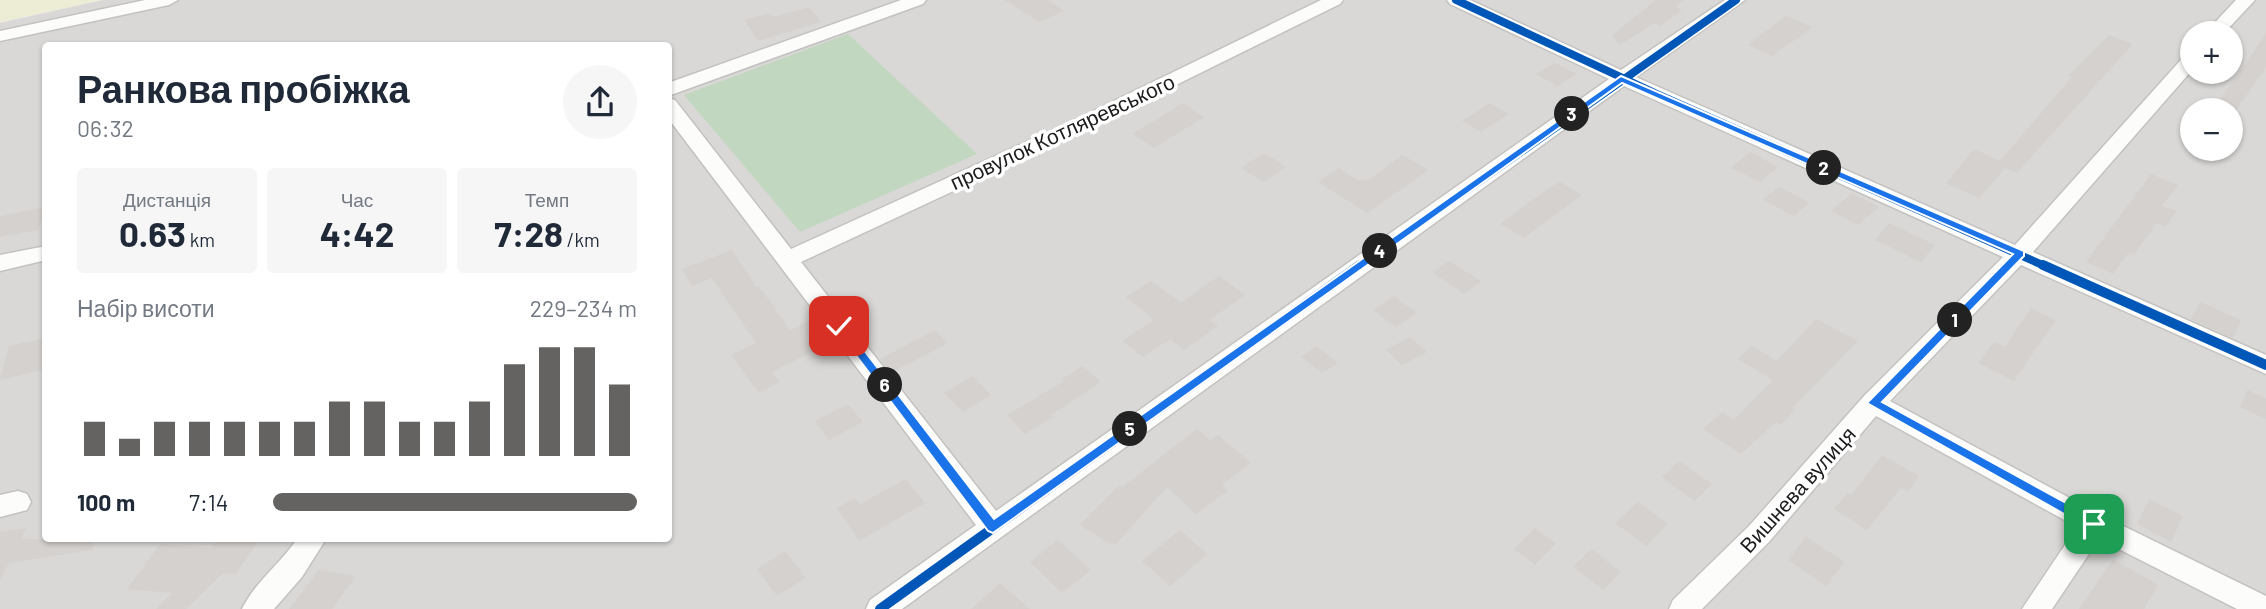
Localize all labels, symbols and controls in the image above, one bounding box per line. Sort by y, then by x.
map controls [2180,21,2243,161]
button: + [2180,21,2243,84]
text: Ранкова пробіжка [77,65,410,111]
button: share [563,65,637,139]
street label: провулок Котляревського [946,68,1178,194]
pin: 3 [1554,96,1590,132]
button: − [2180,98,2243,161]
text: 3 [1566,102,1577,125]
text: 06:32 [77,114,134,142]
pin: 2 [1806,150,1842,186]
text: 2 [1818,156,1829,179]
text: Дистанція [123,188,211,211]
text: Час [341,188,373,211]
text: Темп [525,188,569,211]
text: 0.63 [119,212,186,254]
text: 4:42 [320,212,394,254]
text: 7:28 [494,212,563,254]
text: km [186,228,215,251]
text: /km [563,228,600,251]
pin: 4 [1362,233,1398,268]
text: 4 [1374,239,1385,262]
text: Набір висоти [77,294,215,322]
text: 229–234 m [530,294,637,322]
pin [809,296,869,356]
pin: 1 [1938,302,1972,338]
icon: check [820,307,858,345]
text: 1 [1951,308,1958,331]
pin: 6 [868,368,903,402]
text: 6 [879,373,890,396]
pin: 5 [1112,412,1148,446]
text: 5 [1124,417,1135,440]
street label: Вишнева вулиця [1734,421,1860,557]
text: 100 m [77,488,135,516]
text: 7:14 [189,488,228,516]
pin [2064,494,2124,554]
icon: arrive [2075,505,2113,543]

